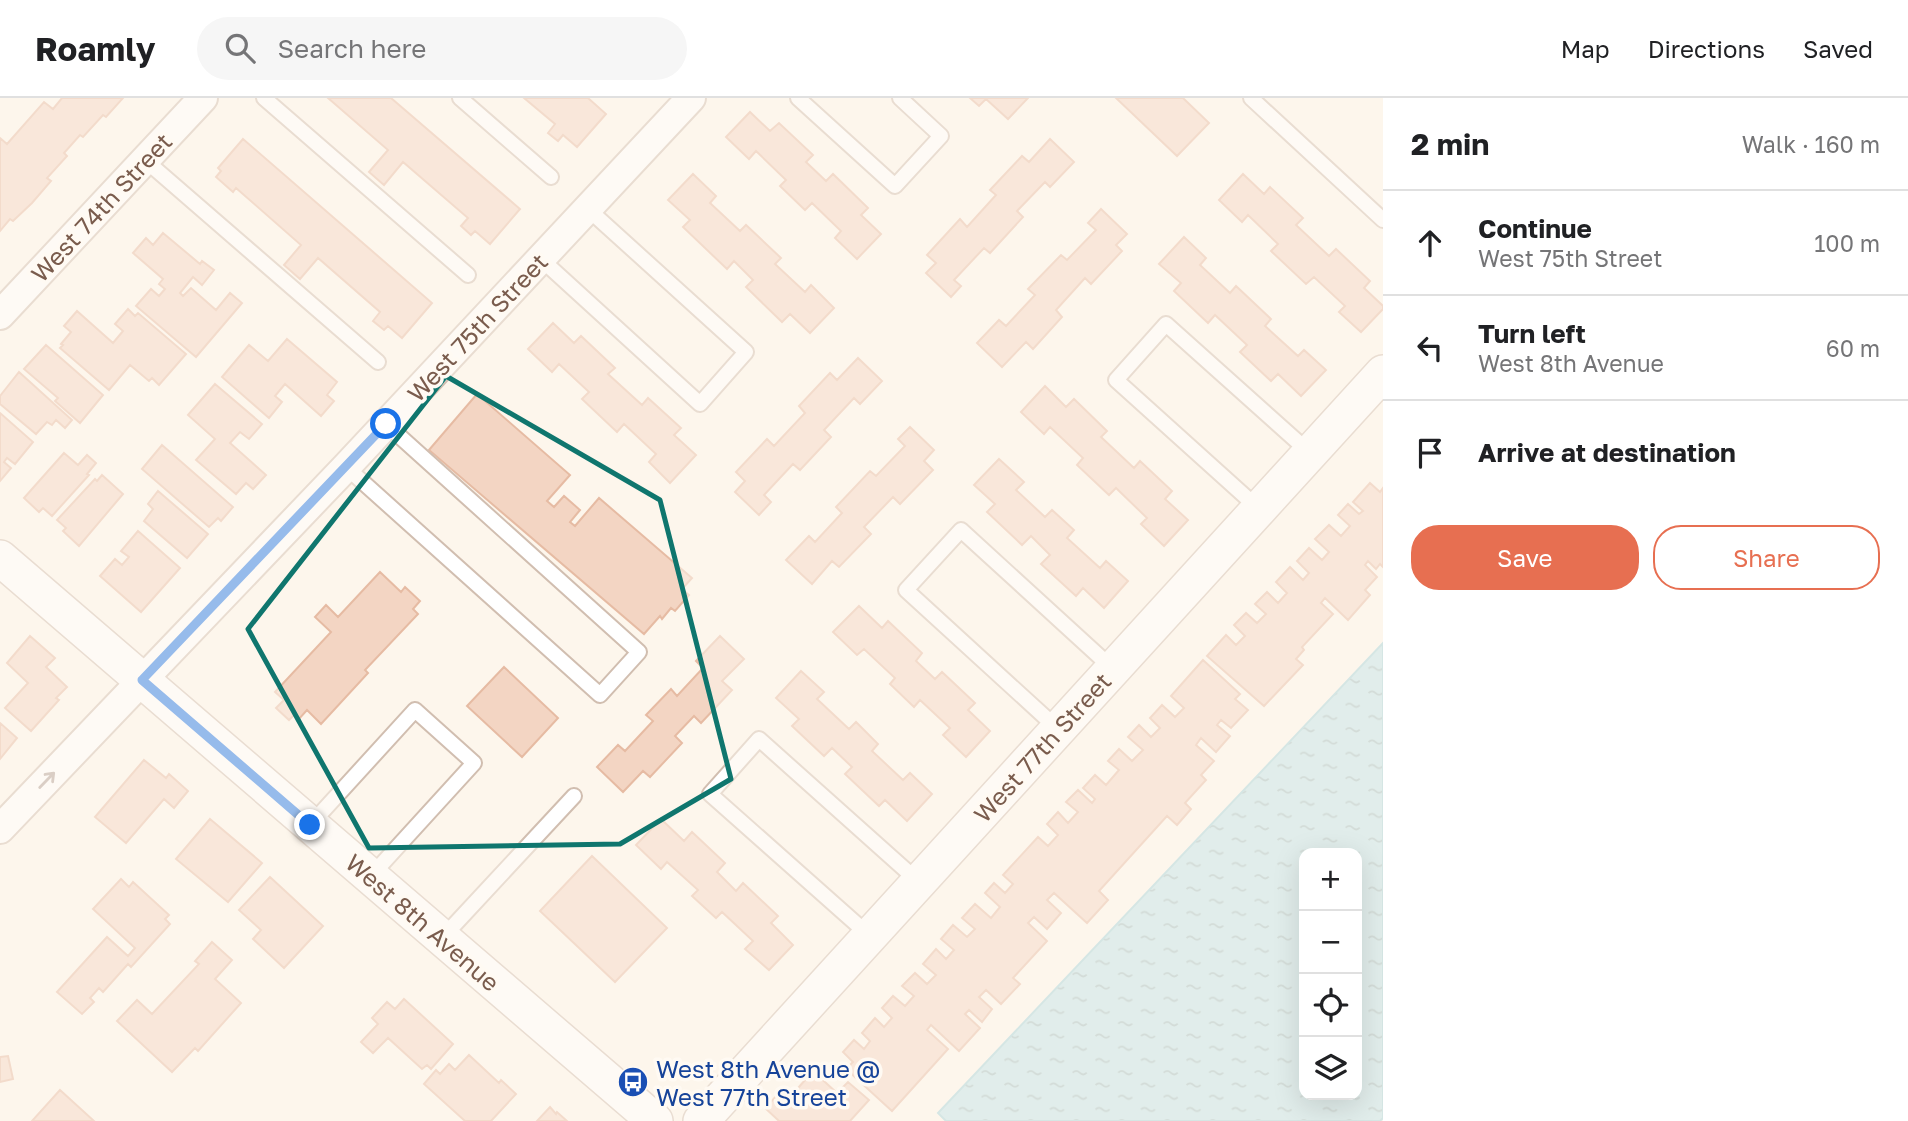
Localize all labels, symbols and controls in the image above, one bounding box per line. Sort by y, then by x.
search box [197,17,687,80]
text: Roamly [35,29,155,68]
icon: search [221,29,259,67]
text: Search here [277,33,426,64]
text: Map [1561,34,1610,63]
text: Directions [1648,34,1765,63]
text: Saved [1803,34,1873,63]
text: 2 min [1411,126,1489,162]
street label: West 74th Street [25,127,177,287]
text: Walk · 160 m [1742,130,1880,158]
text: Continue [1478,213,1592,244]
icon: ahead [1411,224,1449,262]
text: 100 m [1814,229,1880,257]
text: West 75th Street [1478,244,1662,272]
street label: West 75th Street [401,247,553,407]
text: Turn left [1478,318,1586,349]
icon: left [1411,329,1449,367]
text: 60 m [1826,334,1880,362]
text: West 8th Avenue [1478,349,1664,377]
route start [370,408,401,439]
icon: arrive [1411,434,1449,472]
text: Arrive at destination [1478,437,1736,468]
button: Save [1411,525,1639,590]
button: Share [1653,525,1880,590]
street label: West 77th Street [967,666,1117,828]
one-way arrow [39,771,55,789]
route end [294,809,325,840]
street label: West 8th Avenue [340,847,506,997]
map controls [1299,848,1362,1100]
button: + [1299,848,1362,911]
button: − [1299,911,1362,974]
button: locate [1299,974,1362,1037]
button: layers [1299,1037,1362,1100]
place label: West 8th Avenue @ West 77th Street [656,1054,881,1111]
bus stop icon: West 8th Avenue @ West 77th Street [616,1065,650,1099]

